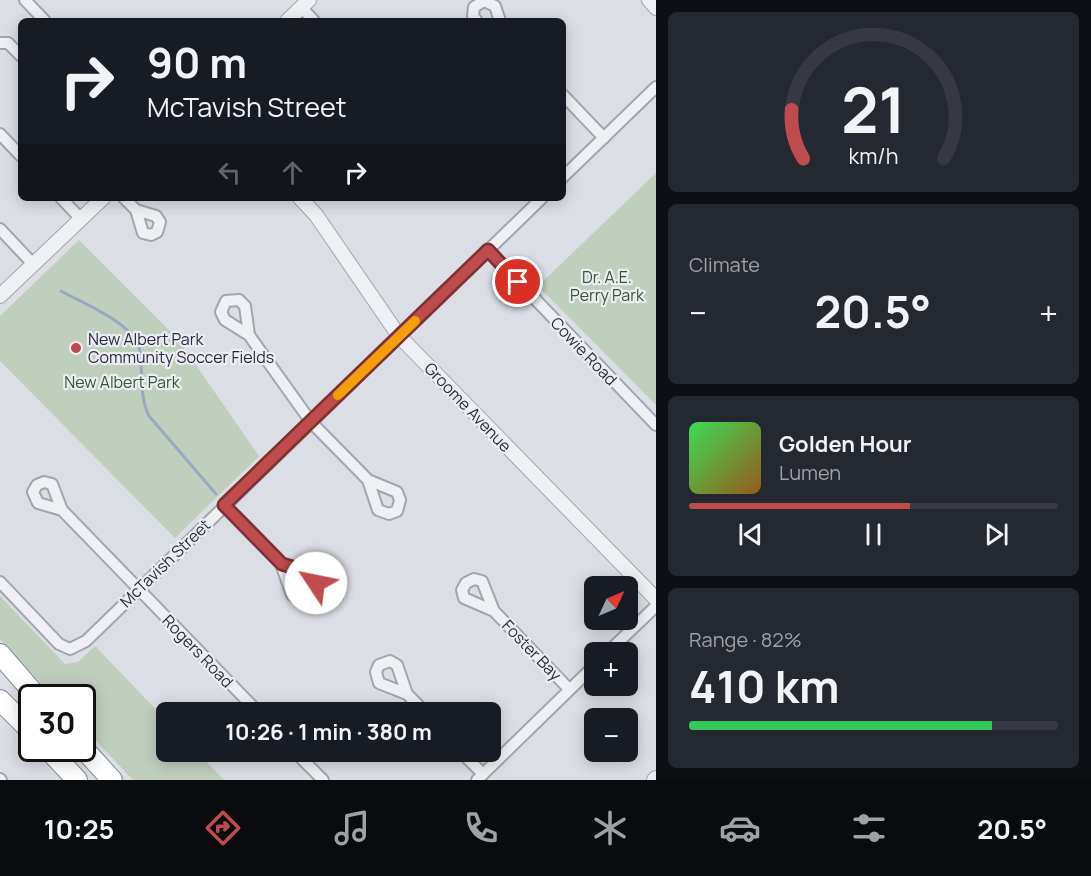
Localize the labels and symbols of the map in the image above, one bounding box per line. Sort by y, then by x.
pin [492,256,543,307]
park label: Dr. A.E. Perry Park [570,266,645,306]
street label: Cowie Road [546,312,622,390]
place label: New Albert Park Community Soccer Fields [88,328,274,368]
marker: New Albert Park Community Soccer Fields [69,341,83,355]
street label: Groome Avenue [420,357,516,457]
park label: New Albert Park [64,371,181,393]
street label: McTavish Street [115,514,215,612]
position arrow [284,551,348,615]
north arrow [584,576,638,630]
street label: Rogers Road [158,610,238,692]
street label: Foster Bay [497,615,567,686]
speed limit sign: 30 [18,684,96,762]

